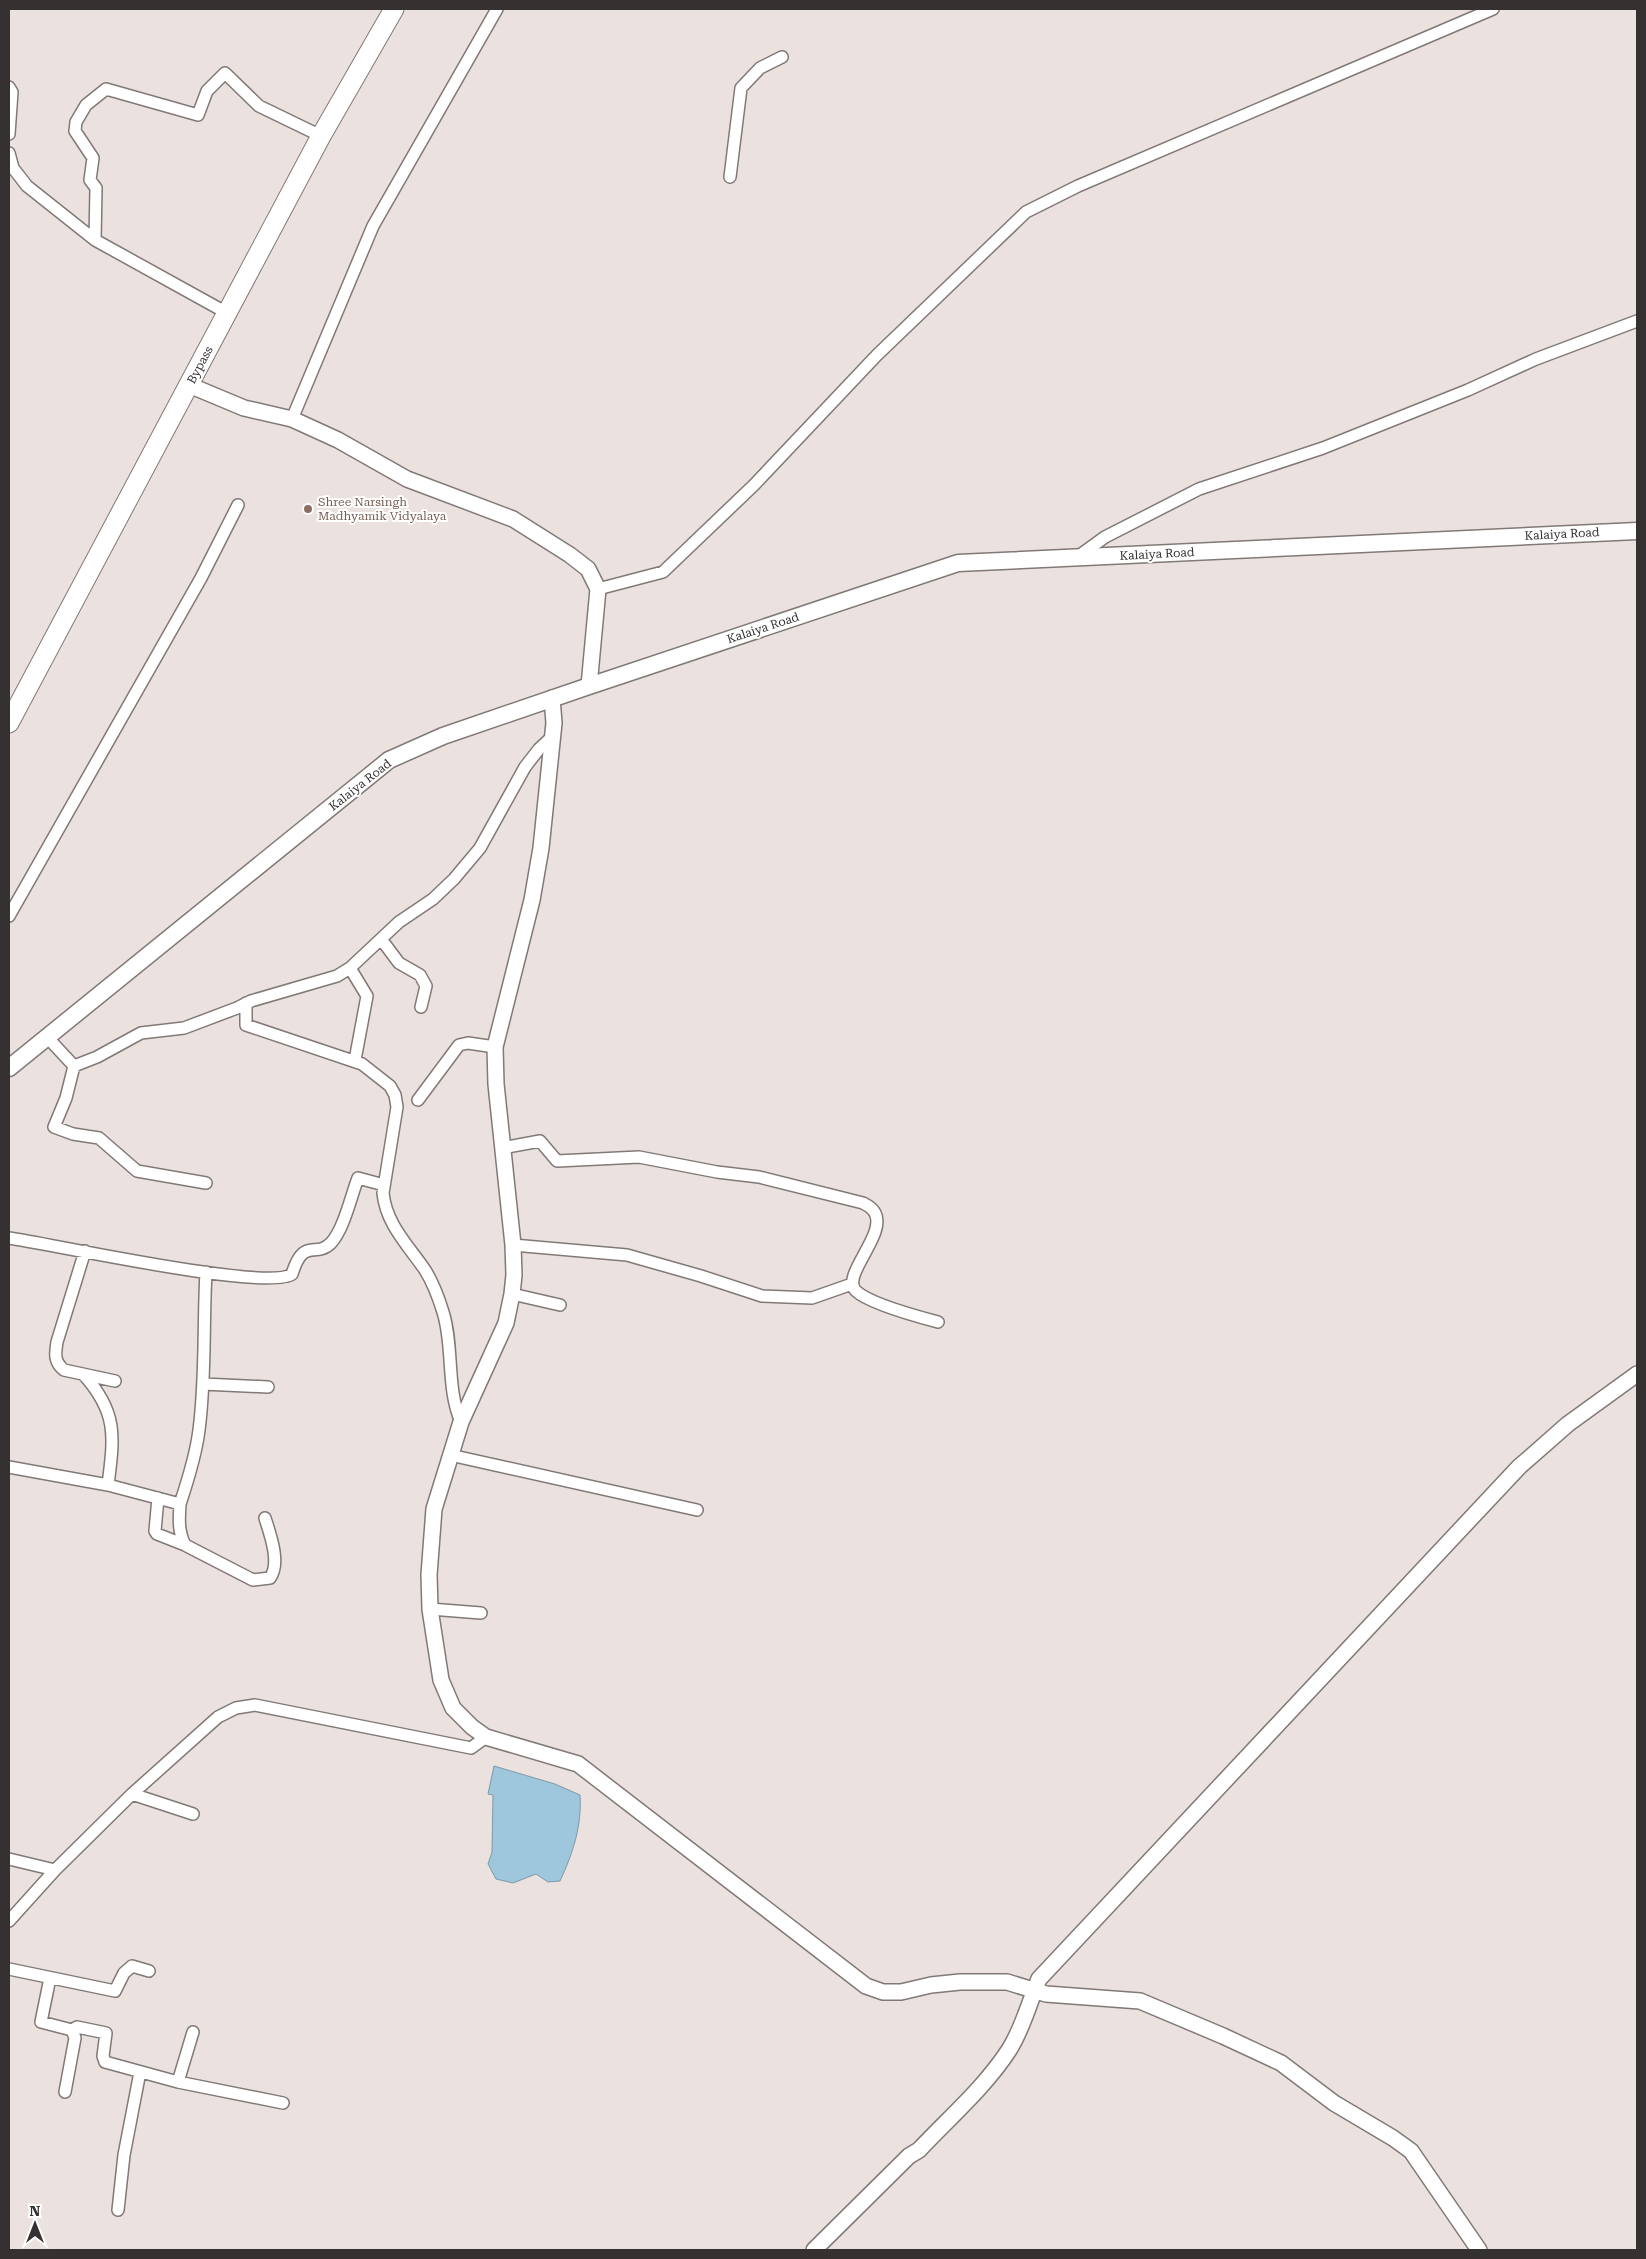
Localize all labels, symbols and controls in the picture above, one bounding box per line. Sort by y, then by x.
street label: Bypass [184,343,216,386]
place label: Shree Narsingh Madhyamik Vidyalaya [318,495,447,523]
marker: Shree Narsingh Madhyamik Vidyalaya [302,503,314,515]
street label: Kalaiya Road [1524,525,1600,543]
street label: Kalaiya Road [1119,545,1195,563]
street label: Kalaiya Road [725,610,801,646]
street label: Kalaiya Road [326,756,394,814]
north arrow [10,2199,60,2249]
text: N [30,2203,41,2219]

